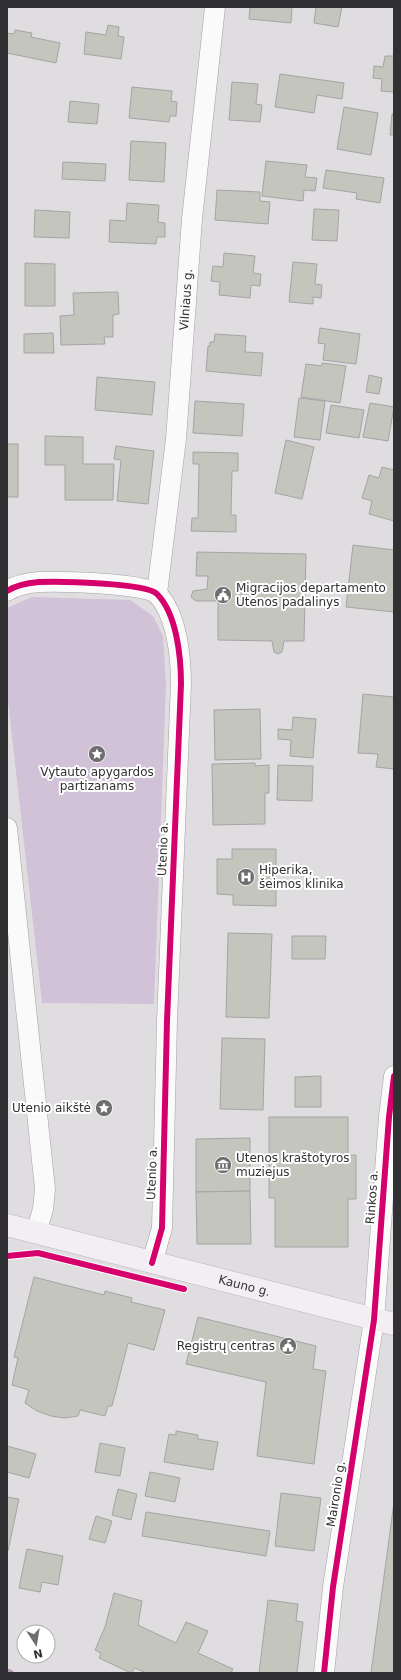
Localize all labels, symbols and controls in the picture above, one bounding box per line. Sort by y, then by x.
street label: Vilniaus g. [177,268,195,331]
place label: Migracijos departamento Utenos padalinys [236,581,386,609]
public building icon: Migracijos departamento Utenos padalinys [213,585,233,605]
place icon: Vytauto apygardos partizanams [87,744,107,764]
place label: Vytauto apygardos partizanams [40,765,154,793]
street label: Utenio a. [155,822,171,876]
place label: Hiperika, šeimos klinika [259,863,344,891]
hospital icon: Hiperika, šeimos klinika [236,867,256,887]
place icon: Utenio aikštė [94,1098,114,1118]
place label: Utenio aikštė [12,1101,91,1115]
street label: Utenio a. [144,1146,160,1200]
place label: Utenos kraštotyros muziejus [236,1151,350,1179]
museum icon: Utenos kraštotyros muziejus [213,1155,233,1175]
street label: Rinkos a. [363,1169,381,1225]
street label: Kauno g. [217,1272,272,1299]
public building icon: Registrų centras [278,1336,298,1356]
place label: Registrų centras [177,1339,275,1353]
street label: Maironio g. [324,1460,348,1528]
north arrow [16,1624,56,1664]
text: N [32,1646,44,1661]

